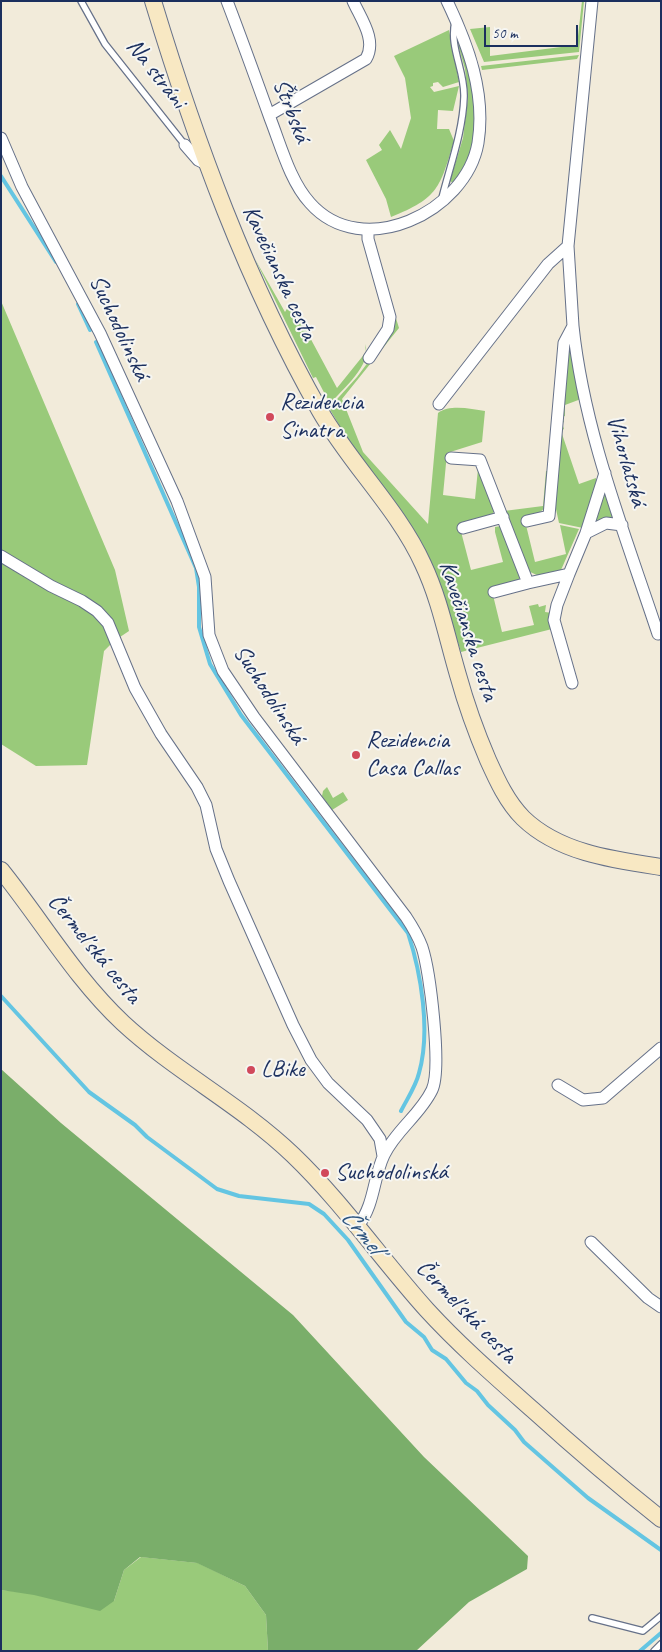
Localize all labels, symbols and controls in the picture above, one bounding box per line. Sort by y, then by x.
scale bar [487,15,581,47]
text: 50 m [492,24,518,43]
street label: Na stráni [120,33,192,115]
street label: Štrbská [266,75,316,147]
street label: Kavečianska cesta [235,201,323,345]
street label: Suchodolinská [82,271,156,385]
place label: Rezidencia Sinatra [280,389,363,445]
marker: Rezidencia Sinatra [264,411,276,423]
street label: Vihorlatská [599,412,653,510]
street label: Kavečianska cesta [432,558,504,704]
street label: Suchodolinská [226,640,312,750]
place label: Rezidencia Casa Callas [366,727,459,783]
marker: Rezidencia Casa Callas [350,749,362,761]
street label: Čermeľská cesta [41,888,147,1010]
place label: LBike [261,1056,305,1084]
marker: LBike [245,1064,257,1076]
place label: Suchodolinská [335,1159,448,1187]
marker: Suchodolinská [319,1167,331,1179]
water label: Črmeľ [334,1203,390,1263]
street label: Čermeľská cesta [409,1254,523,1370]

